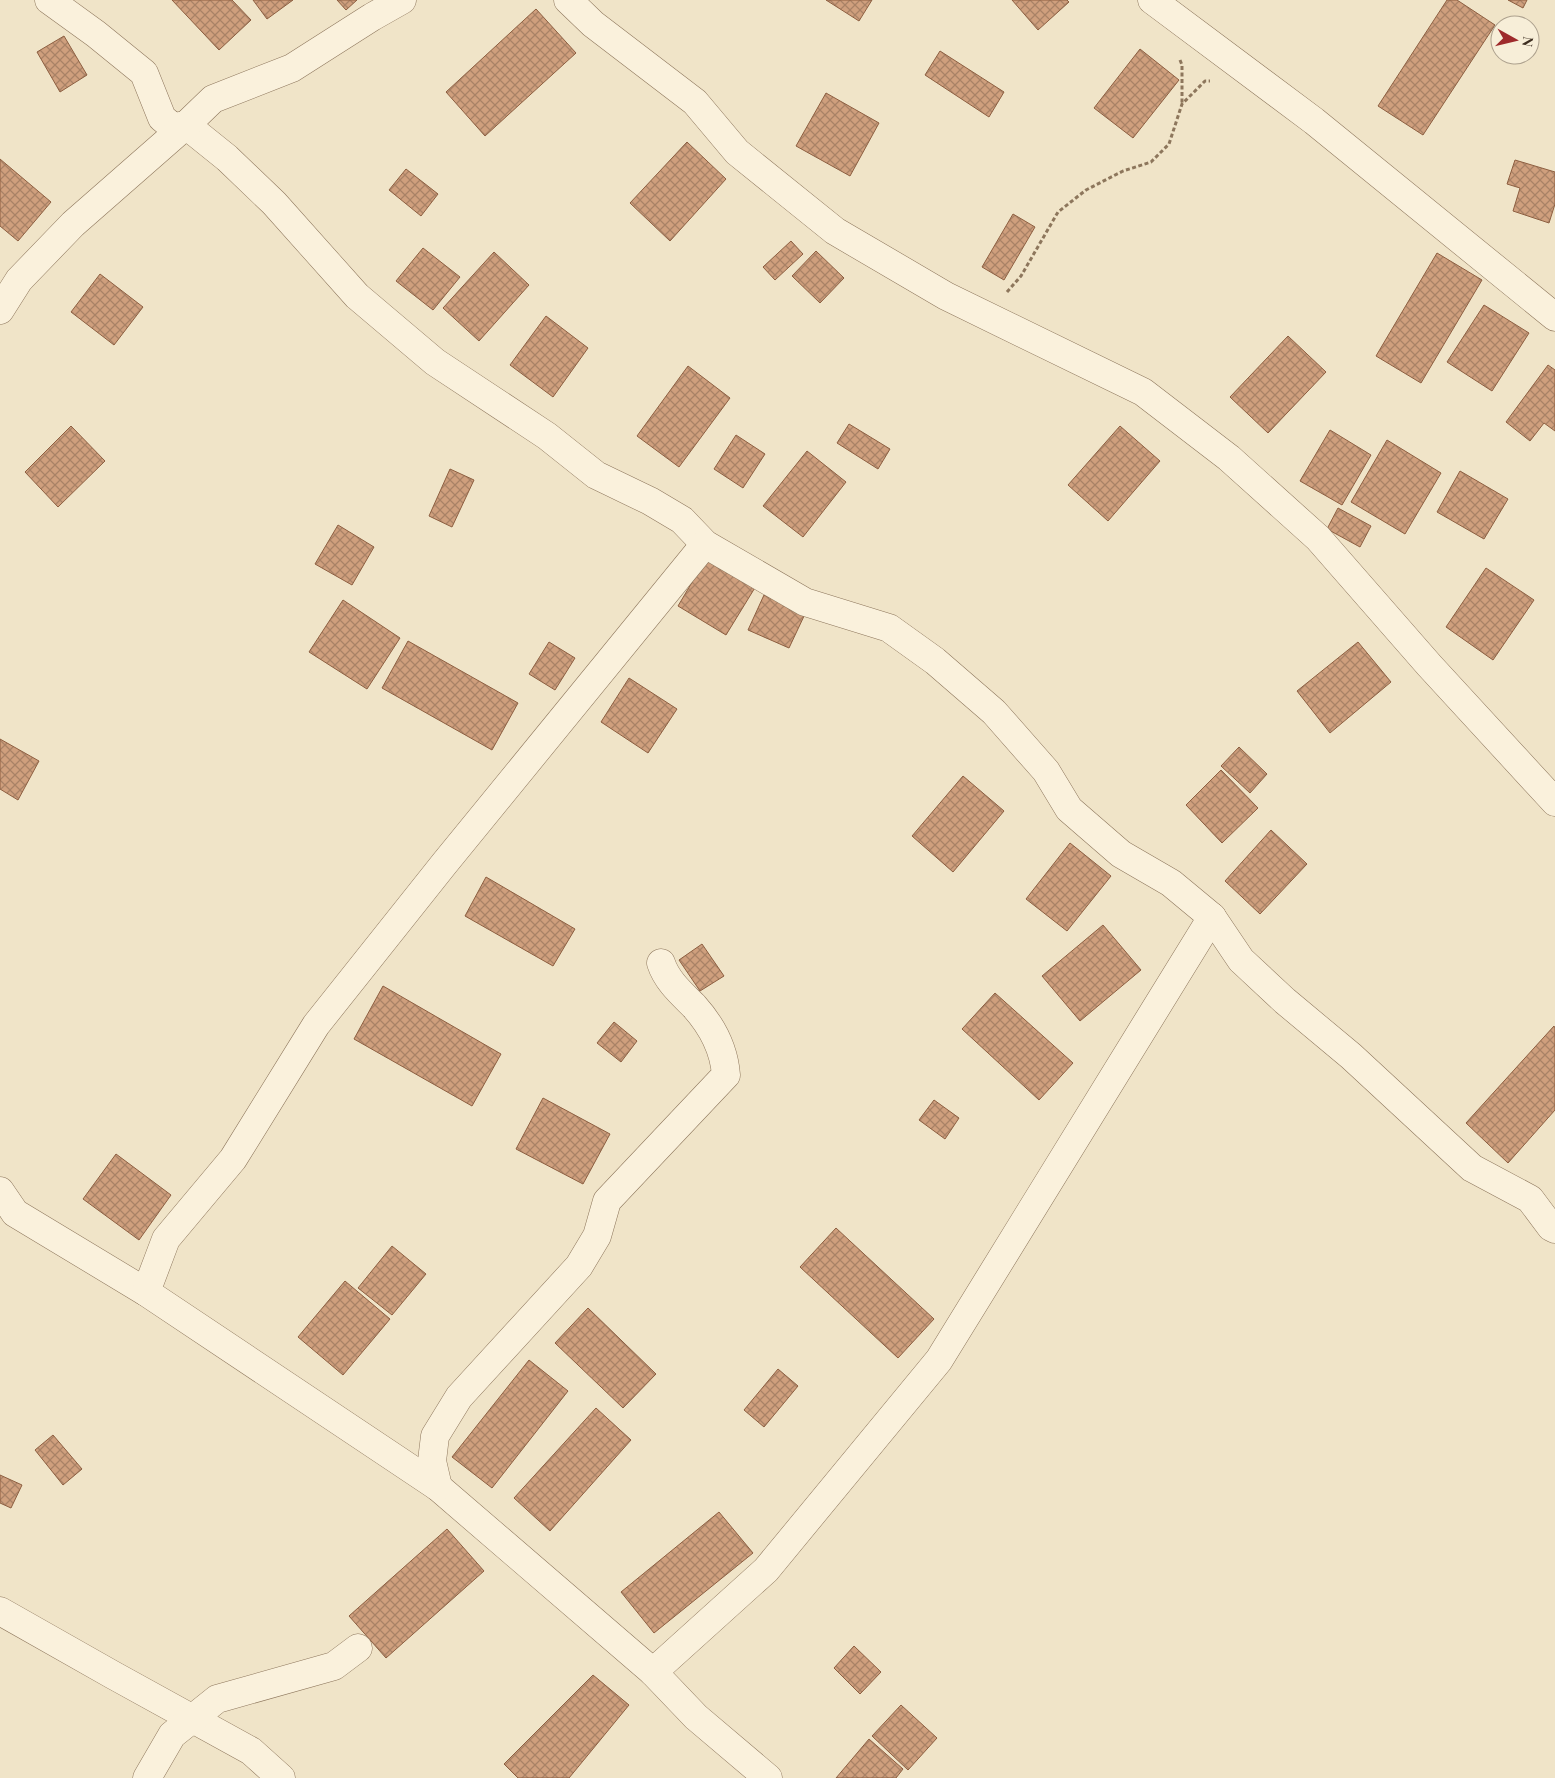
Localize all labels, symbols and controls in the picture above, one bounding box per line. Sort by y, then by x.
north arrow [1490,15,1540,65]
text: N [1518,36,1538,48]

